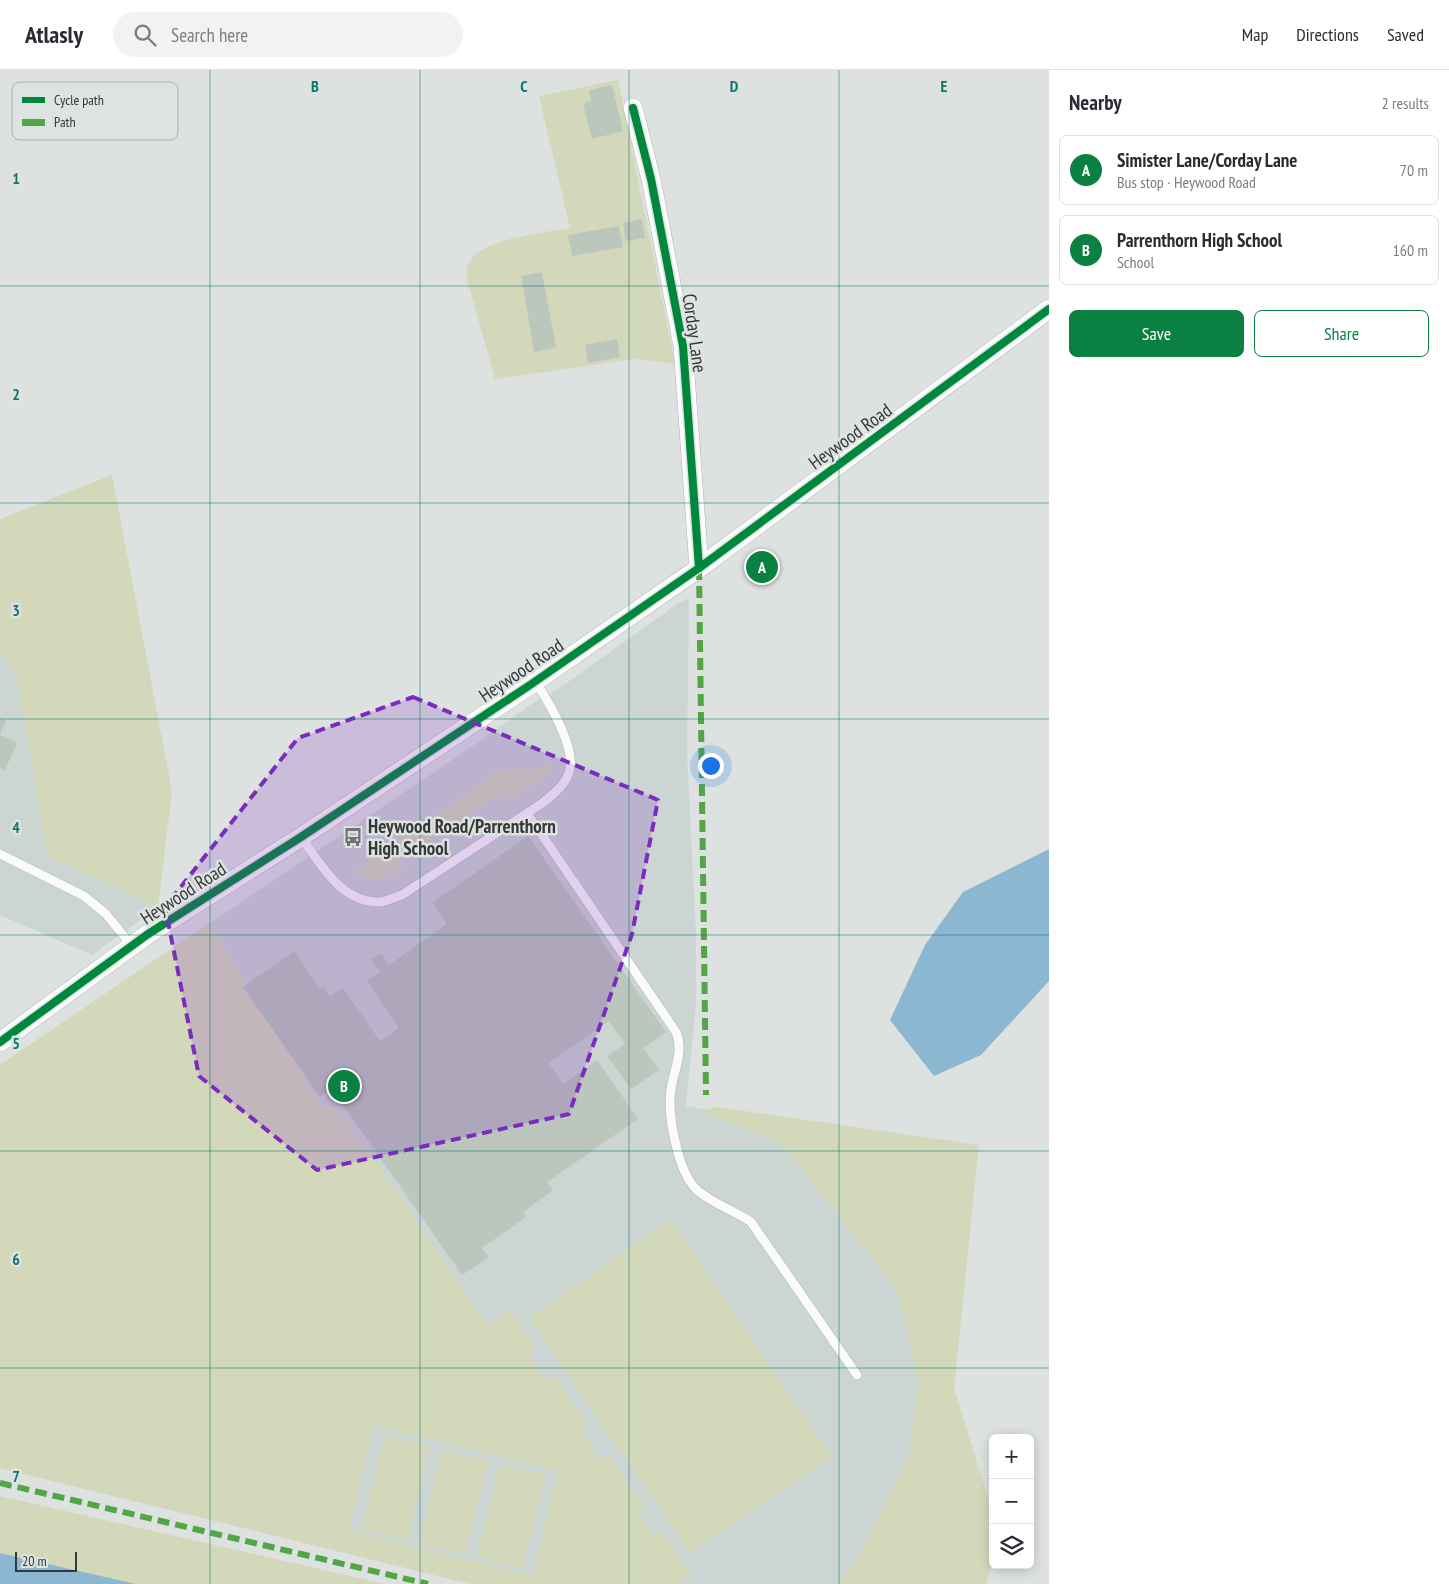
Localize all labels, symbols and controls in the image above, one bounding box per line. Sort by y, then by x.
search box [113,12,463,57]
text: Atlasly [25,19,83,50]
icon: search [131,21,159,49]
text: Search here [171,23,248,47]
text: Map [1242,23,1268,46]
text: Directions [1296,23,1359,46]
text: Saved [1387,23,1424,46]
text: B [311,76,319,96]
text: C [520,76,528,96]
text: D [730,76,739,96]
text: E [941,76,948,96]
legend [12,82,178,140]
text: Nearby [1069,89,1122,116]
text: Cycle path [54,91,104,109]
text: 2 results [1382,93,1429,113]
text: Path [54,113,76,131]
text: Simister Lane/Corday Lane [1117,148,1297,172]
text: A [1082,160,1090,180]
text: 70 m [1400,160,1428,180]
text: 1 [12,168,20,188]
text: Bus stop · Heywood Road [1117,172,1256,192]
text: Parrenthorn High School [1117,228,1282,252]
text: B [1082,240,1090,260]
text: 160 m [1393,240,1428,260]
text: School [1117,252,1154,272]
street label: Corday Lane [678,292,712,374]
button: Save [1069,310,1244,357]
button: Share [1254,310,1429,357]
text: 2 [12,384,20,404]
street label: Heywood Road [804,398,896,474]
pin: A [746,548,778,586]
text: 3 [12,600,20,620]
street label: Heywood Road [474,633,568,707]
your location [698,753,724,779]
place label: Heywood Road/Parrenthorn High School [368,814,556,860]
text: 4 [12,817,20,837]
bus stop icon: Heywood Road/Parrenthorn High School [342,826,364,848]
street label: Heywood Road [136,856,230,930]
text: 5 [12,1033,20,1053]
pin: B [328,1067,360,1105]
text: 6 [12,1249,20,1269]
map controls [989,1434,1034,1569]
button: + [989,1434,1034,1479]
text: 7 [12,1466,20,1486]
button: − [989,1479,1034,1524]
button: layers [989,1524,1034,1569]
scale bar [15,1549,78,1572]
text: 20 m [22,1552,47,1570]

